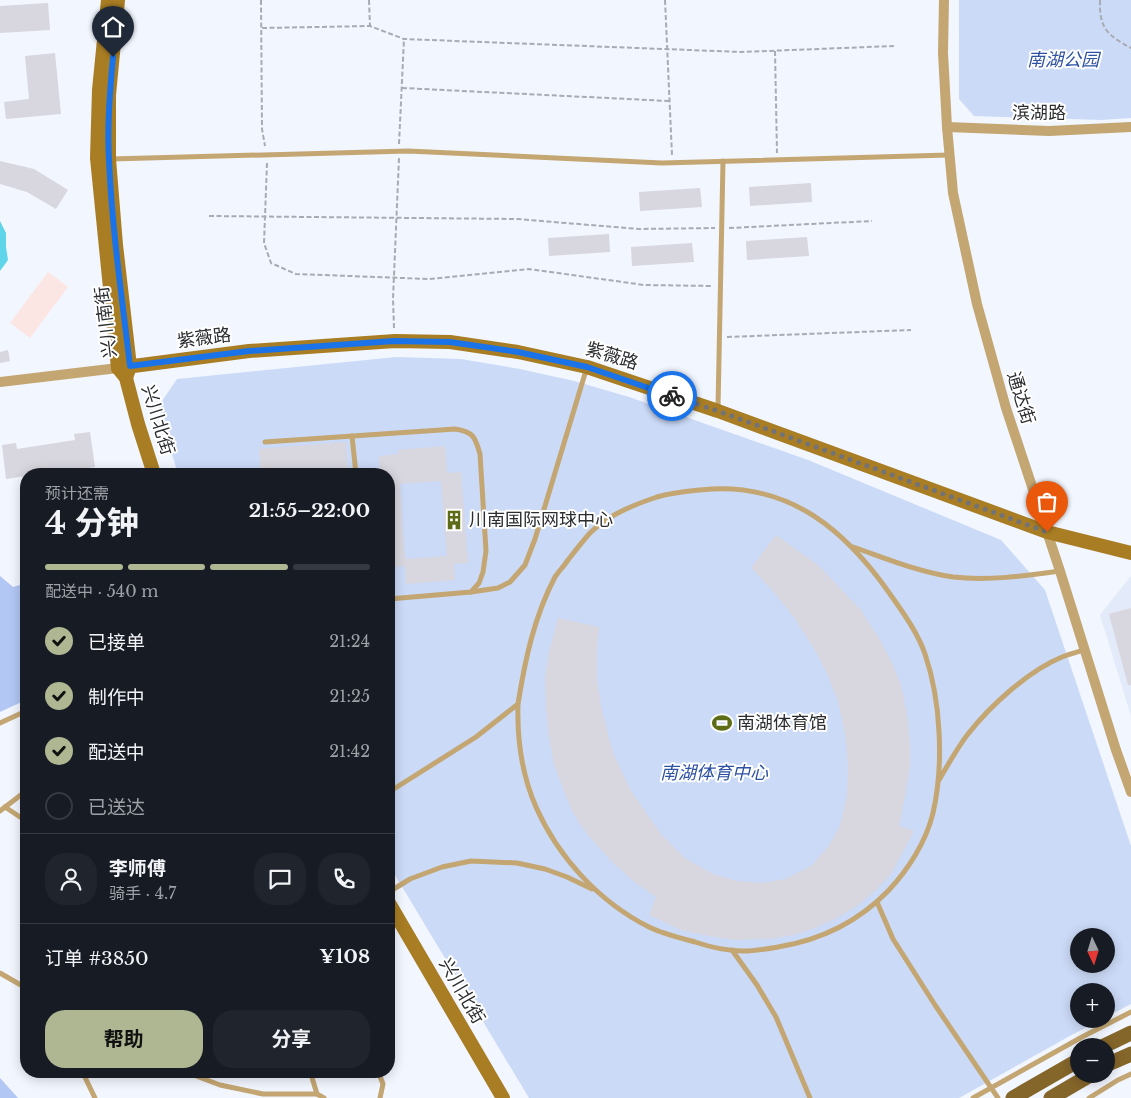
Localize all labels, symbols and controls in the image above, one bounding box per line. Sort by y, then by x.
pin [92,6,134,57]
icon: home [99,13,127,41]
park label: 南湖公园 [1027,49,1102,71]
street label: 滨湖路 [1012,102,1066,124]
street label: 兴川南街 [91,285,121,359]
street label: 紫薇路 [176,324,232,352]
street label: 紫薇路 [583,338,641,374]
street label: 通达街 [1003,369,1039,427]
courier [647,371,697,421]
street label: 兴川北街 [137,382,179,458]
icon: bike [658,382,686,410]
pin [1026,481,1068,532]
text: 预计还需 [45,483,109,503]
icon: bag [1033,488,1061,516]
text: 21:55–22:00 [249,499,370,522]
text: 4 分钟 [45,503,139,543]
building icon: 川南国际网球中心 [443,509,465,531]
place label: 川南国际网球中心 [469,509,613,531]
text: 配送中 · 540 m [45,581,158,601]
icon: check [45,627,73,655]
text: 已接单 [88,631,145,654]
text: 21:24 [329,631,370,651]
icon: check [45,682,73,710]
text: 制作中 [88,686,145,709]
text: 21:25 [330,686,370,706]
sports icon: 南湖体育馆 [711,712,733,734]
place label: 南湖体育馆 [737,712,827,734]
icon: check [45,737,73,765]
text: 配送中 [88,741,145,764]
text: 21:42 [329,741,370,761]
park label: 南湖体育中心 [660,762,769,784]
text: 已送达 [88,796,145,819]
button: person [45,853,97,905]
button: chat [254,853,306,905]
button: phone [318,853,370,905]
text: 李师傅 [109,857,166,880]
text: 骑手 · 4.7 [109,883,176,903]
north arrow [1070,928,1115,972]
map controls [1070,928,1115,1083]
text: ¥108 [319,945,370,968]
text: 订单 #3850 [45,947,149,970]
street label: 兴川北街 [434,954,490,1028]
button: + [1070,983,1115,1028]
button: 帮助 [45,1010,203,1068]
button: 分享 [213,1010,370,1068]
button: − [1070,1038,1115,1083]

